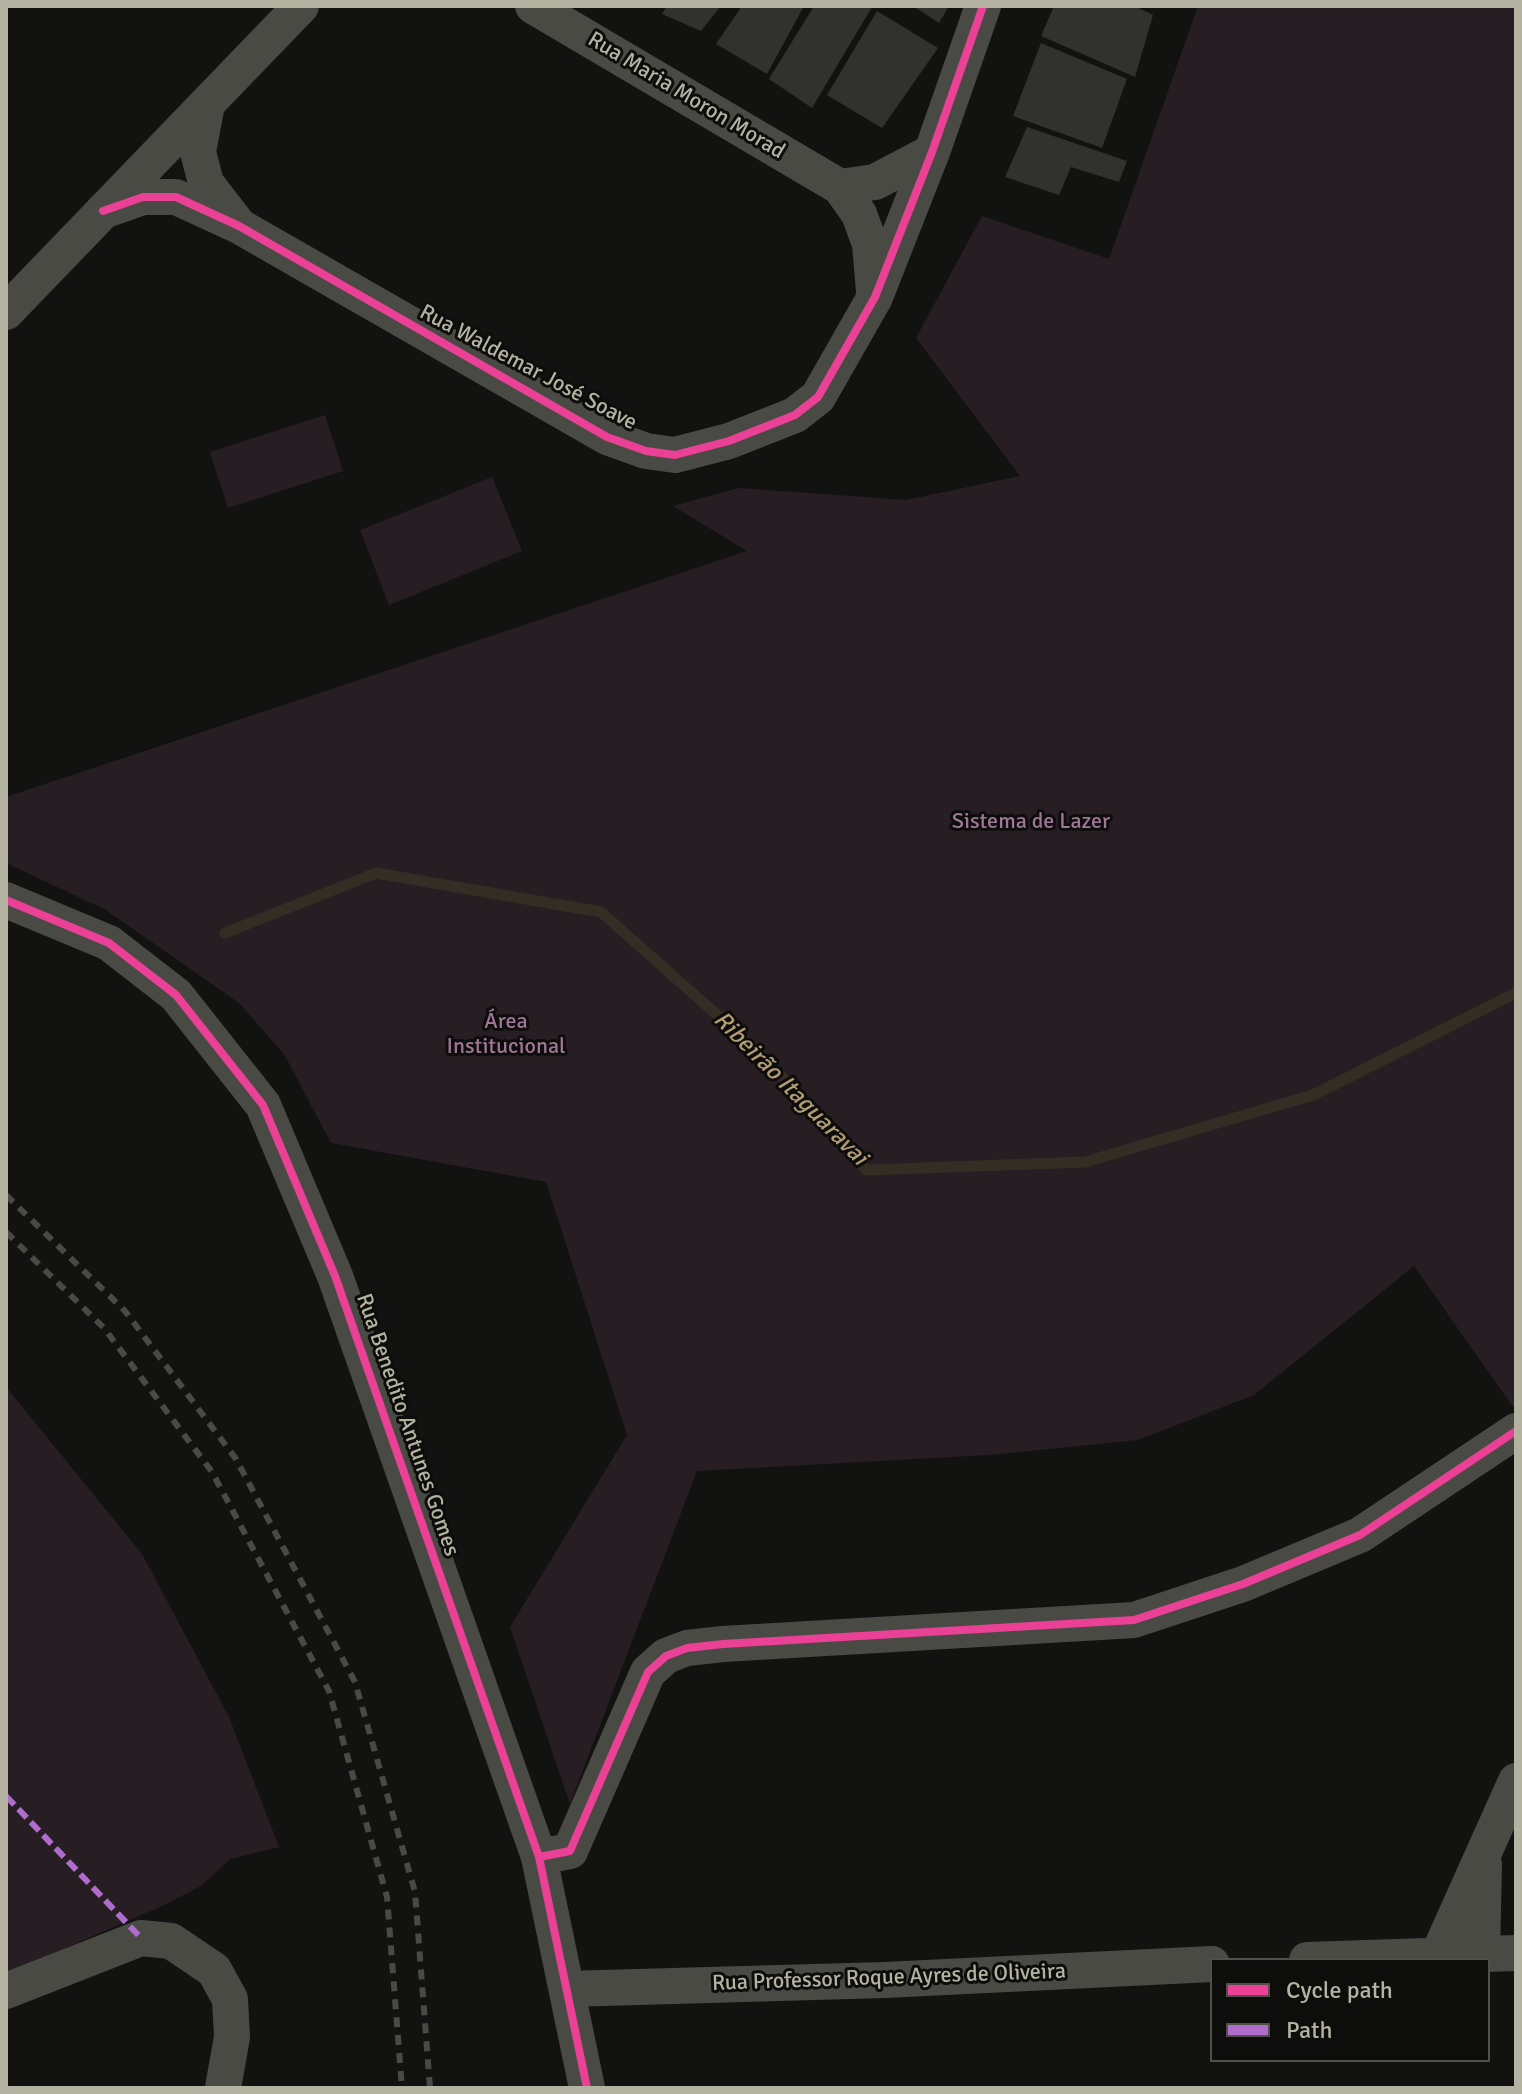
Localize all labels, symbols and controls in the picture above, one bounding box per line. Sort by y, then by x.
street label: Rua Maria Moron Morad [583,27,789,165]
street label: Rua Waldemar José Soave [415,299,641,437]
park label: Sistema de Lazer [952,809,1110,835]
water label: Ribeirão Itaguaravai [707,1006,873,1172]
park label: Área Institucional [446,1009,566,1060]
street label: Rua Benedito Antunes Gomes [350,1290,464,1560]
legend [1210,1958,1490,2062]
street label: Rua Professor Roque Ayres de Oliveira [712,1959,1066,1997]
text: Cycle path [1286,1975,1393,2005]
text: Path [1286,2015,1332,2045]

